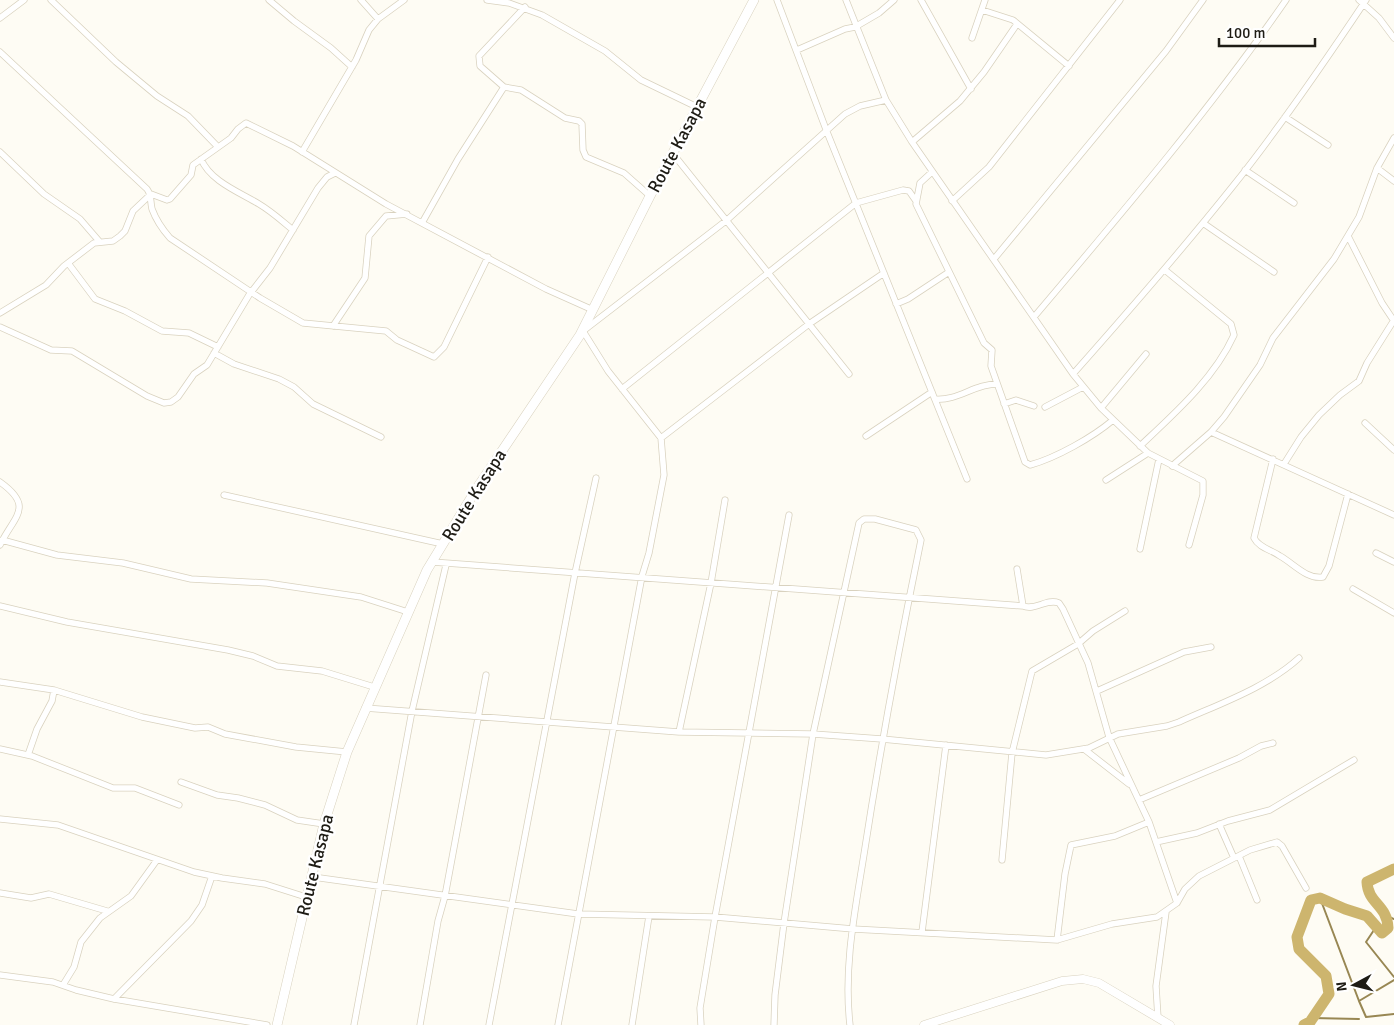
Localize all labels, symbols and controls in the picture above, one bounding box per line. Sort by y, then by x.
scale bar [1219,15,1315,47]
text: 100 m [1226,24,1266,42]
street label: Route Kasapa [643,94,711,196]
street label: Route Kasapa [437,445,511,545]
street label: Route Kasapa [292,812,338,918]
north arrow [1329,960,1379,1010]
text: N [1333,981,1351,992]

